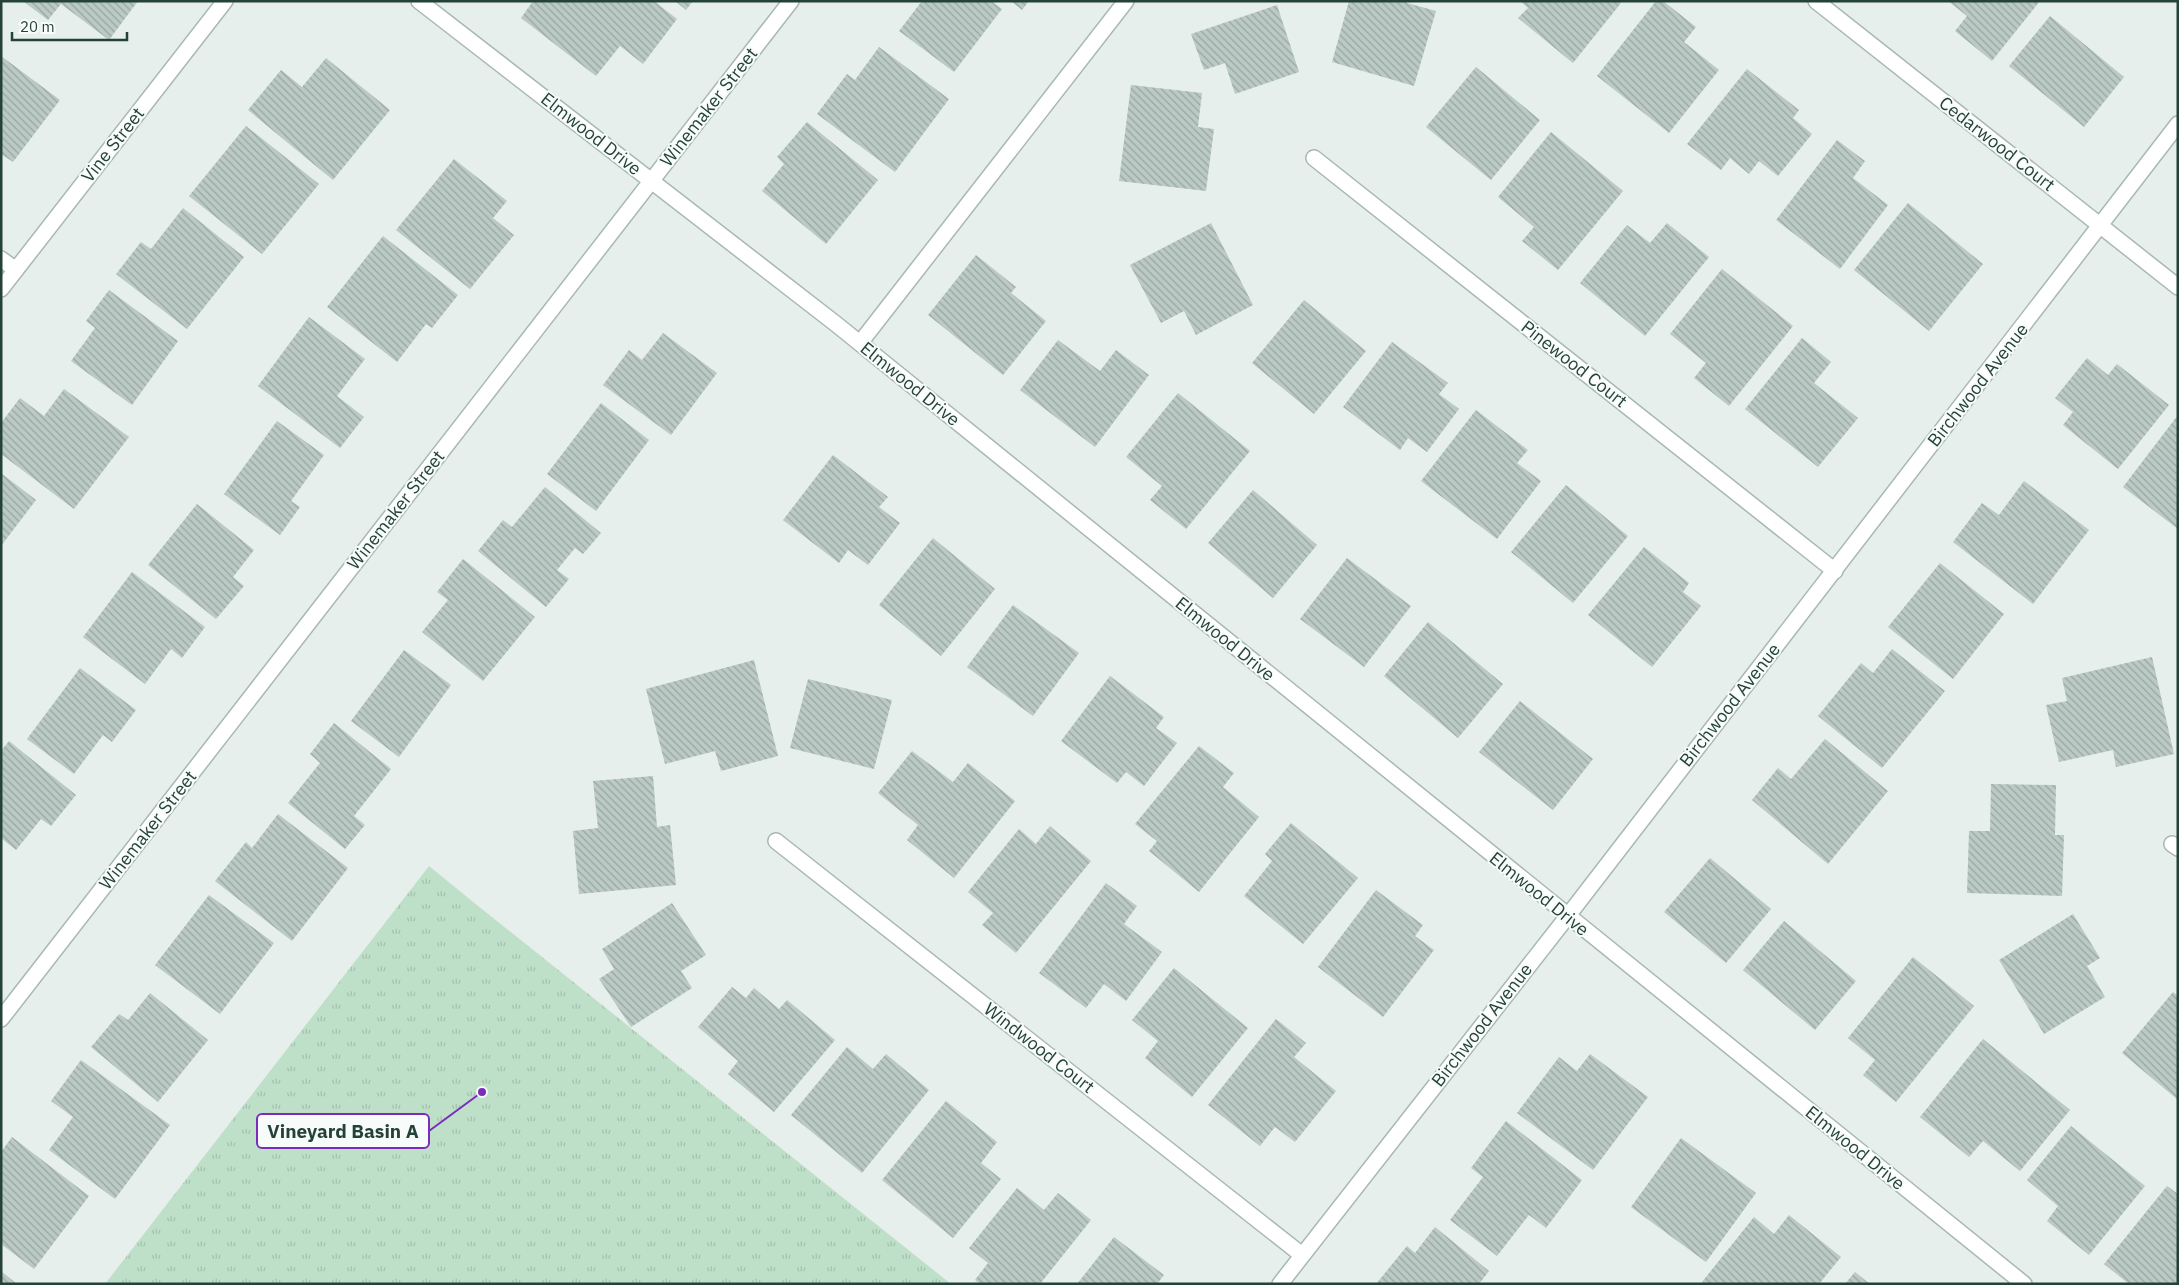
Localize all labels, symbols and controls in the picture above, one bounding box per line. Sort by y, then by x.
scale bar [12,10,128,42]
text: 20 m [20,17,55,36]
street label: Winemaker Street [655,42,762,171]
street label: Elmwood Drive [536,87,646,180]
street label: Cedarwood Court [1935,91,2060,196]
street label: Vine Street [76,102,149,187]
street label: Pinewood Court [1517,315,1632,412]
street label: Birchwood Avenue [1922,318,2033,451]
street label: Elmwood Drive [856,336,965,431]
street label: Winemaker Street [342,445,449,574]
street label: Elmwood Drive [1171,591,1280,686]
street label: Birchwood Avenue [1674,638,1785,771]
street label: Winemaker Street [94,765,201,894]
street label: Elmwood Drive [1485,846,1594,941]
street label: Birchwood Avenue [1426,958,1537,1091]
street label: Windwood Court [979,997,1099,1098]
street label: Elmwood Drive [1801,1100,1910,1195]
callout: Vineyard Basin A [257,1114,429,1148]
text: Vineyard Basin A [267,1119,419,1143]

